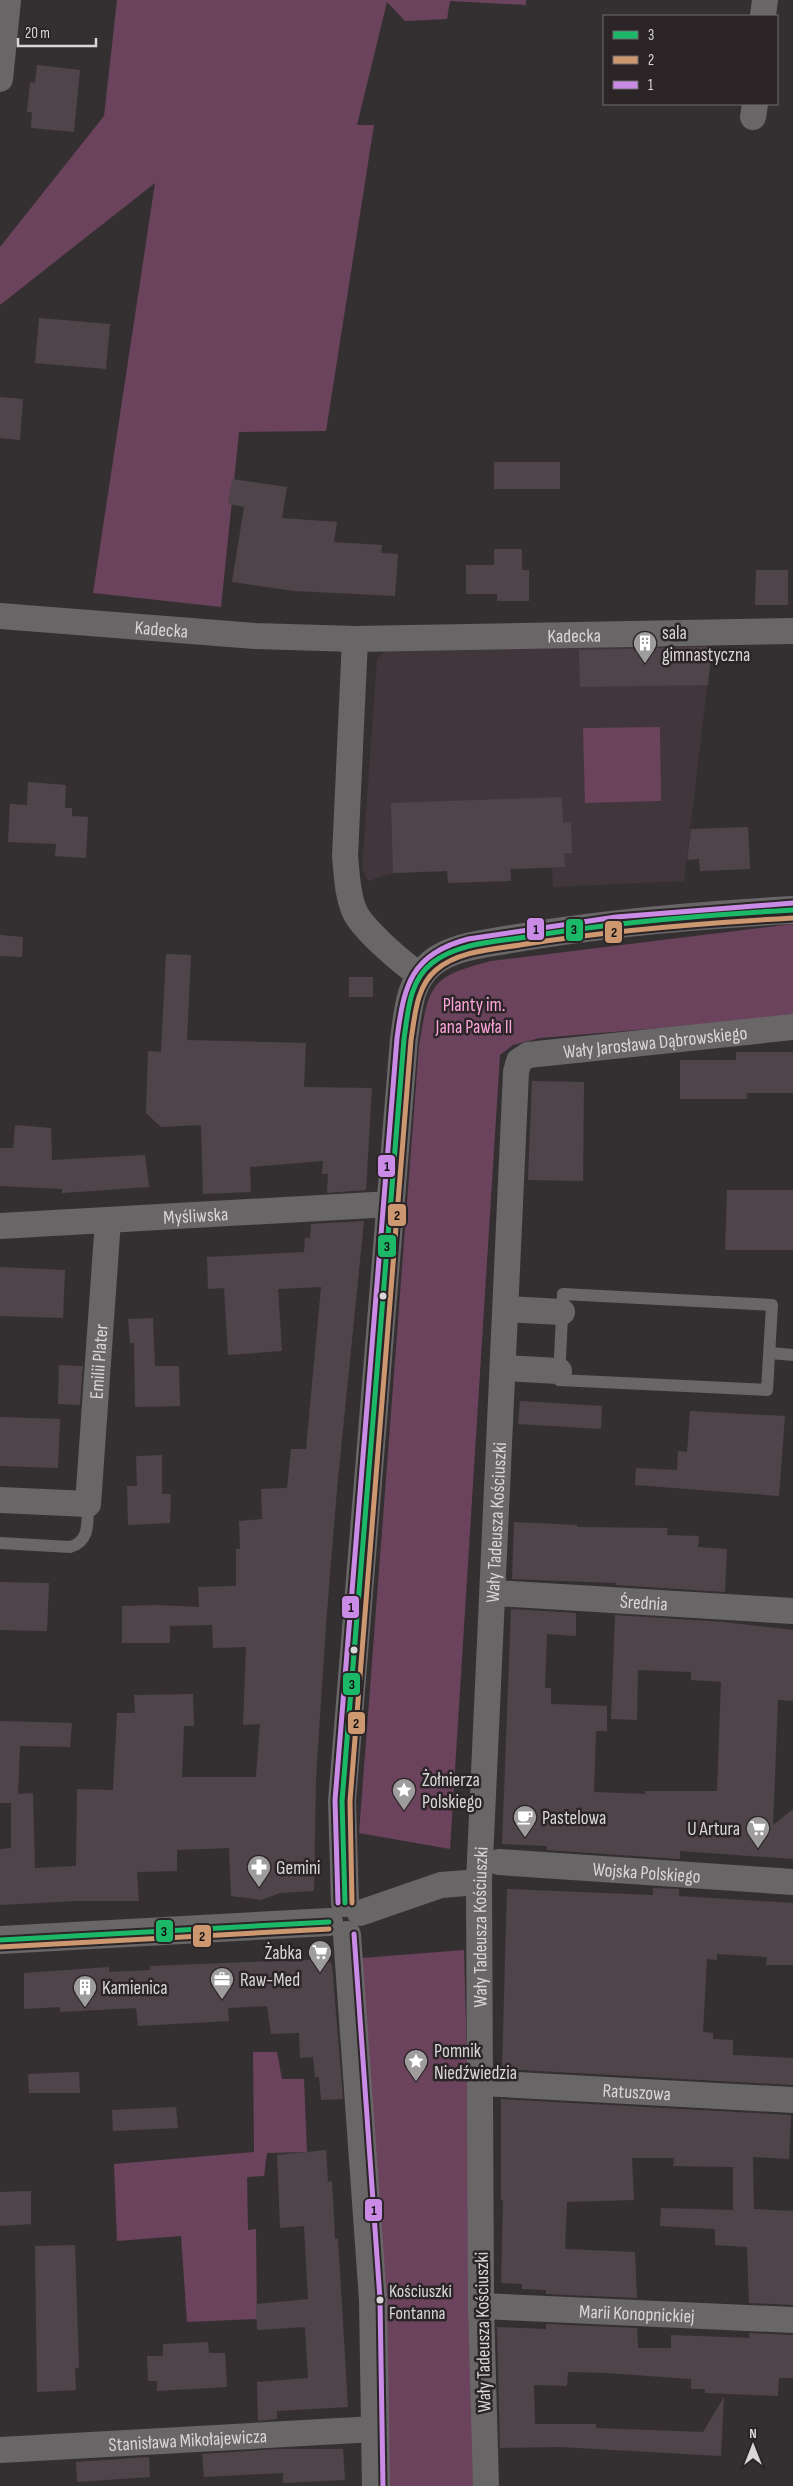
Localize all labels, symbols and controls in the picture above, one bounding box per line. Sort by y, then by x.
scale bar [18,15,95,47]
legend [603,15,778,105]
text: 20 m [25,24,50,43]
text: 3 [648,26,654,45]
text: 2 [648,51,654,70]
text: 1 [648,76,654,95]
street label: Kadecka [134,617,189,644]
place label: sala gimnastyczna [662,622,750,667]
street label: Kadecka [547,625,601,648]
building icon: sala gimnastyczna [632,630,658,664]
line badge: 1 [526,917,545,941]
line badge: 3 [565,918,584,942]
line badge: 2 [604,920,623,944]
text: 1 [533,921,539,938]
text: 3 [571,921,577,938]
text: 2 [611,924,617,941]
park label: Planty im. Jana Pawła II [435,994,512,1039]
street label: Wały Jarosława Dąbrowskiego [562,1022,748,1064]
line badge: 1 [377,1154,396,1178]
text: 1 [384,1158,390,1175]
street label: Myśliwska [163,1203,229,1230]
line badge: 2 [387,1203,407,1227]
text: 2 [394,1207,400,1224]
line badge: 3 [377,1234,397,1258]
text: 3 [384,1238,390,1255]
unlabelled marker [378,1291,388,1301]
street label: Emilii Plater [85,1323,114,1400]
street label: Wały Tadeusza Kościuszki [482,1442,512,1603]
street label: Średnia [619,1591,668,1616]
line badge: 1 [341,1595,360,1619]
text: 1 [348,1599,354,1616]
unlabelled marker [349,1645,359,1655]
line badge: 3 [342,1672,361,1696]
text: 3 [349,1676,355,1693]
line badge: 2 [347,1711,366,1735]
text: 2 [353,1715,359,1732]
place label: Żołnierza Polskiego [422,1769,482,1814]
place icon: Żołnierza Polskiego [391,1777,417,1811]
cafe icon: Pastelowa [512,1804,538,1838]
place label: Pastelowa [542,1807,606,1830]
supermarket icon: U Artura [745,1815,771,1849]
place label: U Artura [687,1818,740,1841]
street label: Wały Tadeusza Kościuszki [469,1846,494,2008]
pharmacy icon: Gemini [246,1854,272,1888]
place label: Gemini [276,1857,321,1880]
street label: Wojska Polskiego [592,1858,701,1889]
line badge: 3 [155,1919,174,1943]
text: 3 [161,1923,167,1940]
line badge: 2 [192,1924,212,1948]
text: 2 [199,1928,205,1945]
supermarket icon: Żabka [307,1939,333,1973]
place label: Żabka [265,1942,302,1965]
office icon: Raw-Med [209,1966,235,2000]
place label: Raw-Med [240,1969,300,1992]
building icon: Kamienica [72,1974,98,2008]
place label: Kamienica [102,1977,168,2000]
place label: Pomnik Niedźwiedzia [434,2040,517,2085]
place icon: Pomnik Niedźwiedzia [403,2048,429,2082]
street label: Ratuszowa [602,2080,671,2106]
line badge: 1 [364,2198,383,2222]
text: 1 [371,2202,377,2219]
street label: Wały Tadeusza Kościuszki [471,2251,496,2412]
place label: Kościuszki Fontanna [389,2281,452,2324]
marker: Kościuszki Fontanna [375,2295,385,2305]
street label: Marii Konopnickiej [579,2300,695,2329]
north arrow [728,2421,778,2471]
street label: Stanisława Mikołajewicza [108,2425,268,2457]
text: N [749,2425,757,2442]

